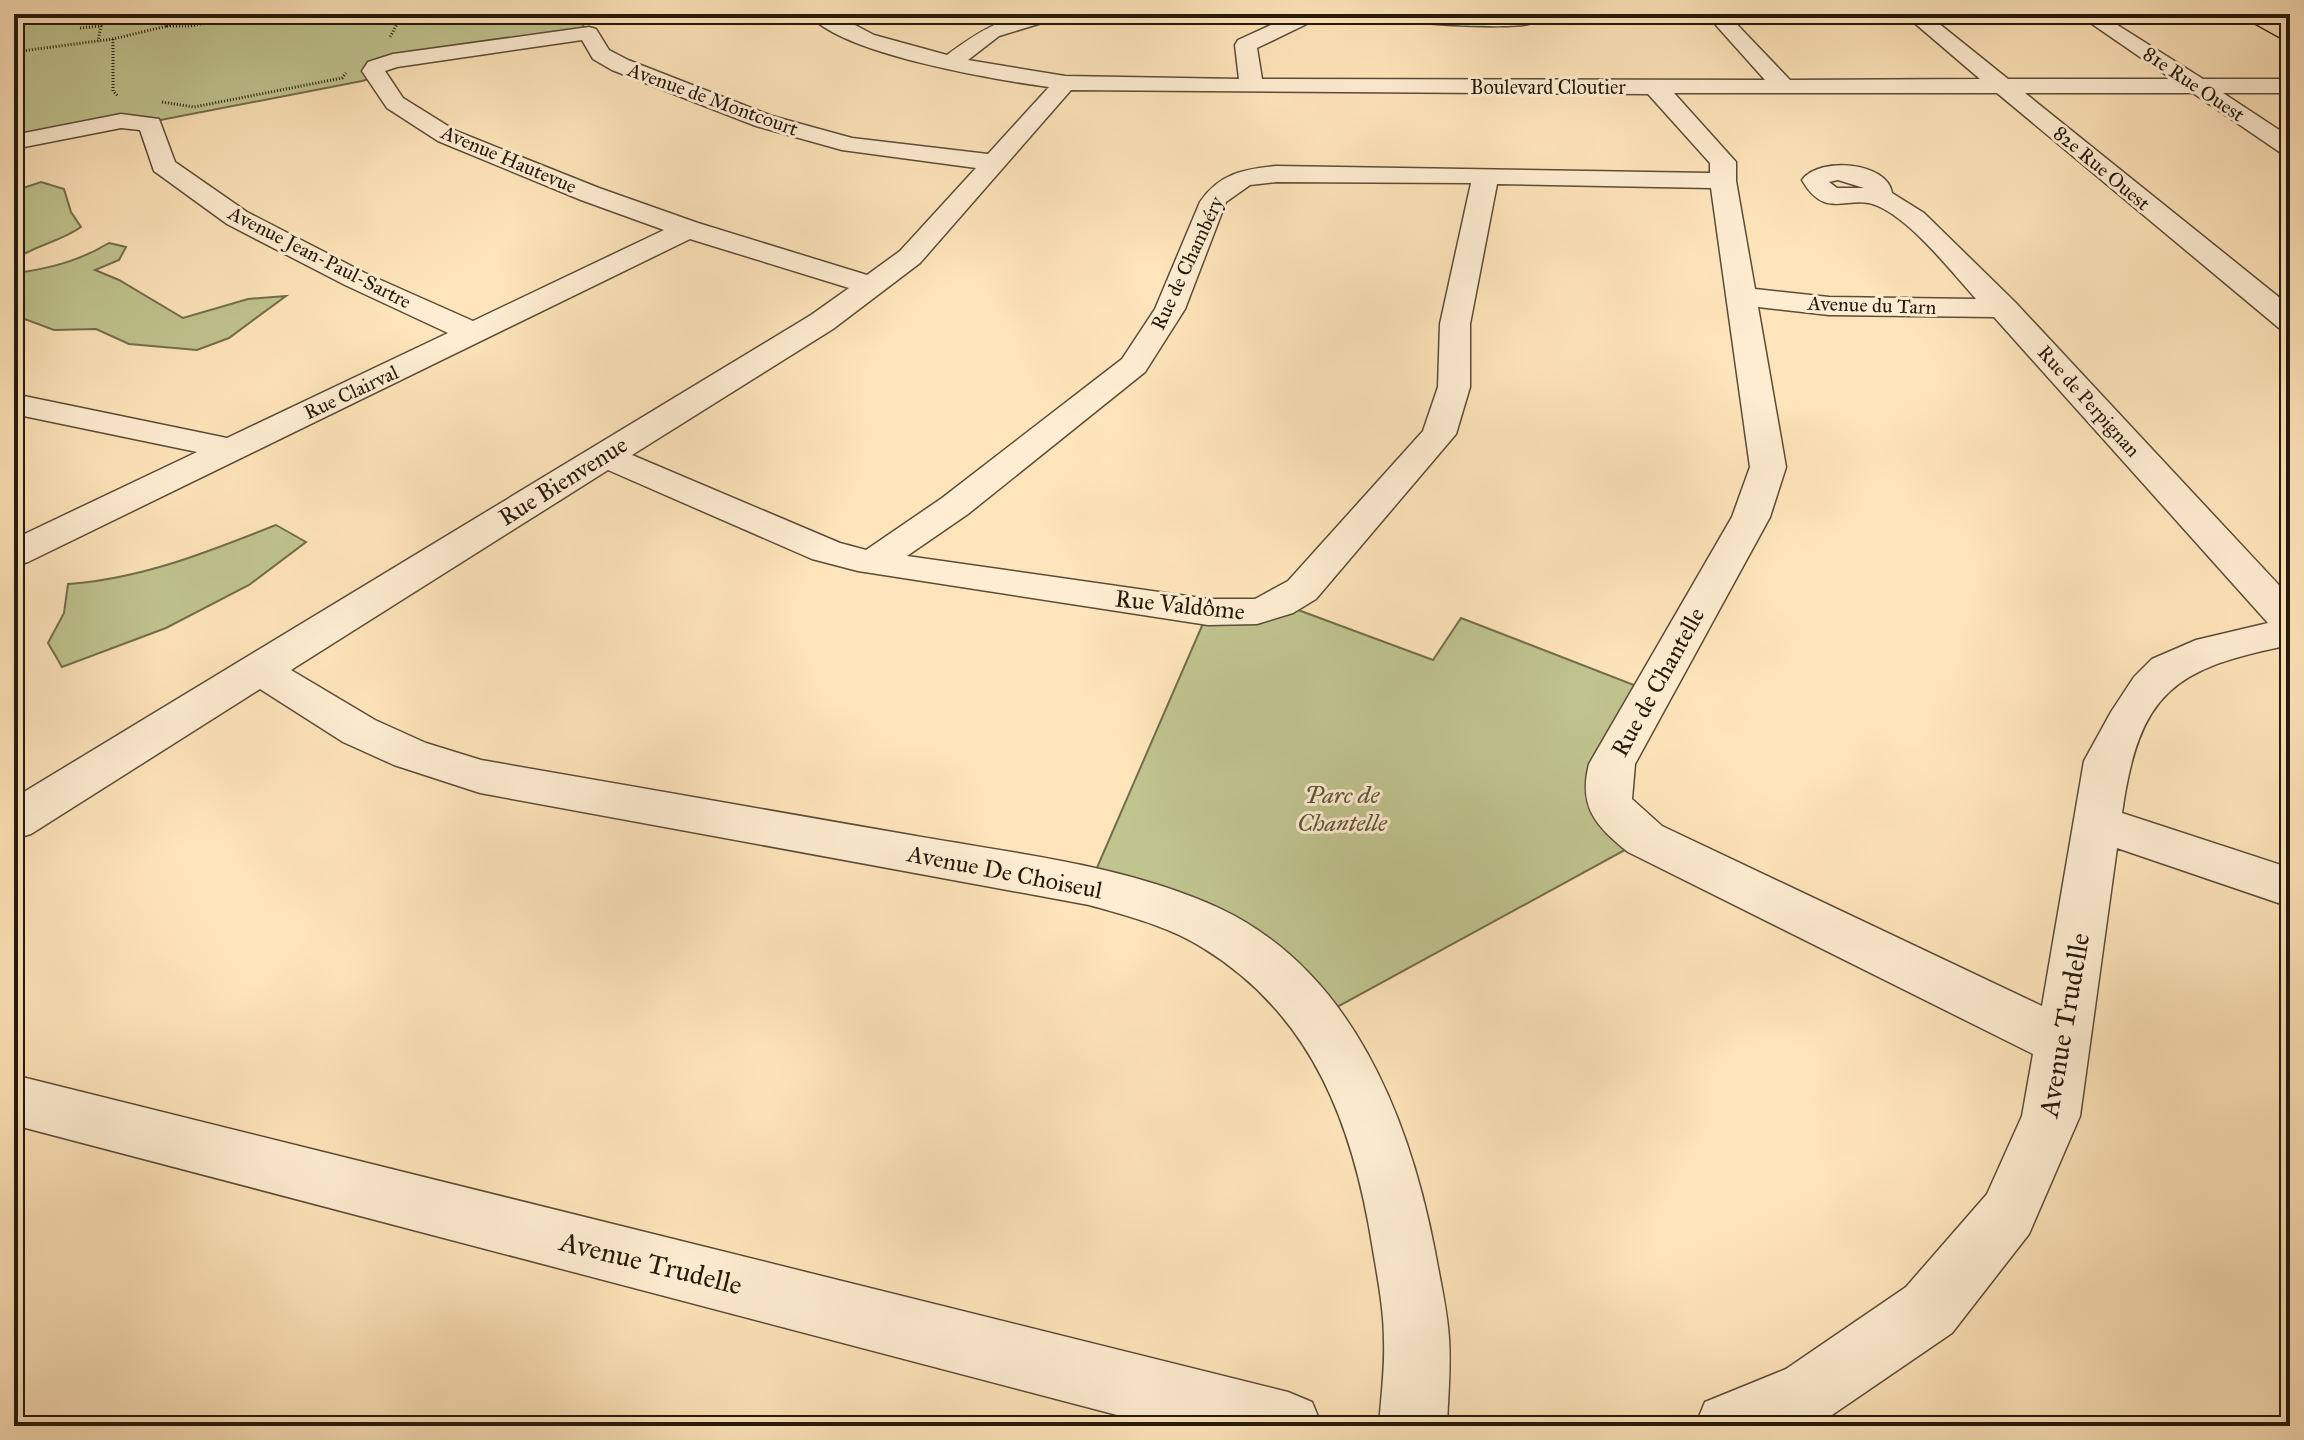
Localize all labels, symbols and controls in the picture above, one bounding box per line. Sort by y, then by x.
street label: 81e Rue Ouest [2139,41,2249,127]
street label: Avenue de Montcourt [624,57,801,141]
street label: Boulevard Cloutier [1470,75,1626,99]
street label: Avenue Hautevue [437,119,580,198]
street label: 82e Rue Ouest [2049,121,2155,215]
street label: Rue de Chambéry [1146,192,1229,334]
street label: Avenue Jean-Paul-Sartre [223,200,415,314]
street label: Avenue du Tarn [1806,291,1937,319]
street label: Rue de Perpignan [2032,340,2145,462]
street label: Rue Clairval [300,359,403,424]
street label: Rue Bienvenue [493,429,633,533]
street label: Rue Valdôme [1114,583,1246,627]
street label: Rue de Chantelle [1605,602,1711,762]
park label: Parc de Chantelle [1297,780,1388,838]
street label: Avenue De Choiseul [904,838,1105,906]
street label: Avenue Trudelle [2030,930,2097,1121]
street label: Avenue Trudelle [555,1223,746,1303]

